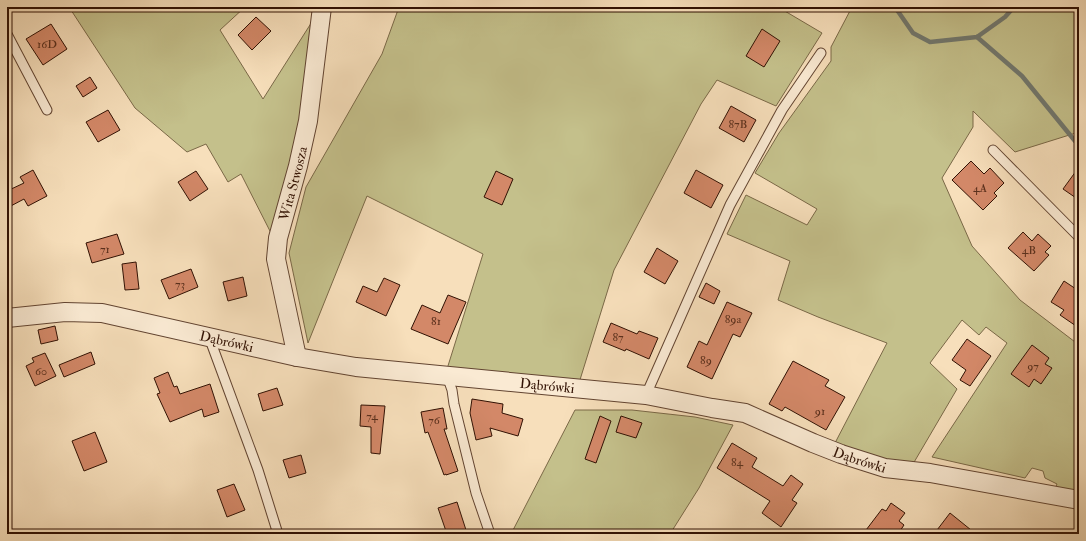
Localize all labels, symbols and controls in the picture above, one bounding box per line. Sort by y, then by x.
house number: 16D [37,37,57,52]
house number: 87B [728,117,748,132]
street label: Wita Stwosza [275,144,311,223]
house number: 4A [973,181,987,196]
house number: 71 [100,242,110,257]
house number: 4B [1022,243,1036,258]
house number: 73 [175,277,185,292]
house number: 89a [725,312,742,327]
house number: 81 [431,314,441,329]
street label: Dąbrówki [198,327,255,356]
house number: 87 [612,330,624,345]
house number: 89 [700,353,712,368]
house number: 97 [1026,359,1039,374]
house number: 60 [35,364,47,379]
street label: Dąbrówki [519,375,575,397]
house number: 91 [814,404,825,419]
house number: 74 [366,409,378,424]
house number: 76 [428,413,441,428]
street label: Dąbrówki [830,444,888,477]
house number: 84 [731,455,744,470]

